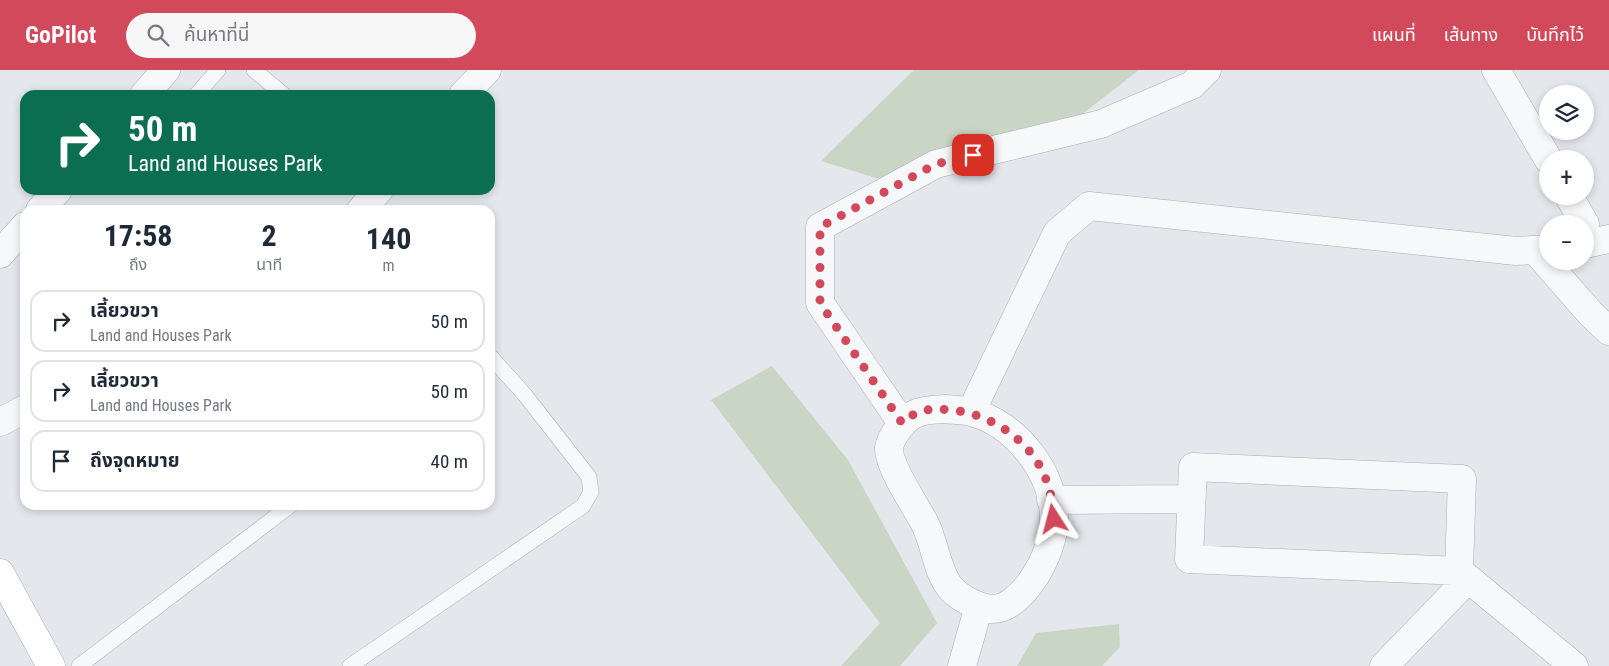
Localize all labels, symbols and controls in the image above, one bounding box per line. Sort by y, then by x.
search box [126,13,476,58]
text: GoPilot [25,21,96,49]
icon: search [144,21,172,49]
text: ค้นหาที่นี่ [184,23,249,46]
text: แผนที่ [1372,24,1416,45]
text: เส้นทาง [1444,24,1498,45]
text: บันทึกไว้ [1526,24,1584,45]
map controls [1539,85,1594,270]
button: layers [1539,85,1594,140]
text: 50 m [128,109,197,150]
icon: right [45,110,110,175]
pin [952,134,994,176]
icon: arrive [959,141,987,169]
button: + [1539,150,1594,205]
text: Land and Houses Park [128,151,323,176]
button: − [1539,215,1594,270]
text: 17:58 [104,218,173,253]
text: 2 [262,218,277,253]
text: 140 [366,221,411,256]
text: ถึง [129,255,147,274]
text: นาที [256,255,282,274]
text: m [383,256,395,275]
text: เลี้ยวขวา [90,299,159,322]
icon: right [47,307,75,335]
text: 50 m [431,310,468,333]
text: Land and Houses Park [90,326,232,345]
text: เลี้ยวขวา [90,369,159,392]
icon: right [47,377,75,405]
text: 50 m [431,380,468,403]
text: Land and Houses Park [90,396,232,415]
icon: arrive [47,447,75,475]
text: ถึงจุดหมาย [90,449,180,472]
text: 40 m [431,450,468,473]
position arrow [1027,492,1079,544]

